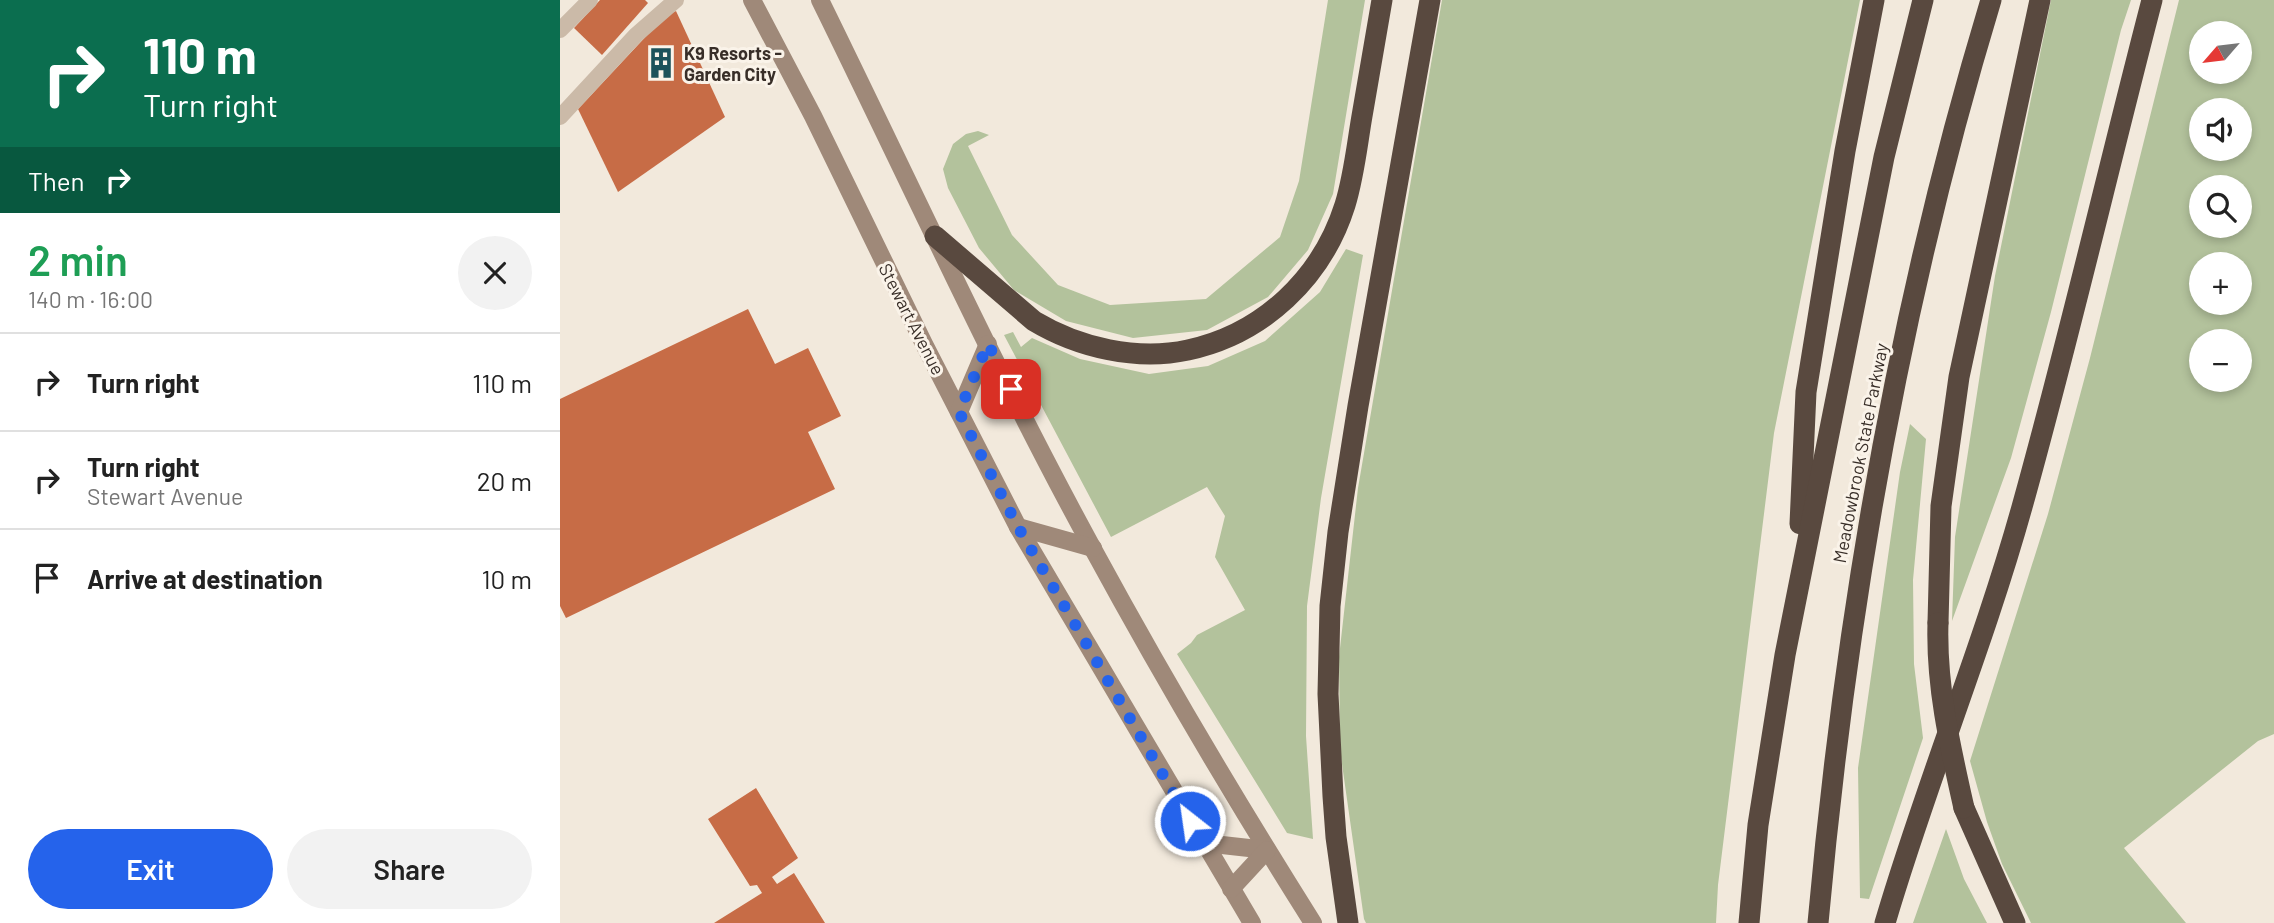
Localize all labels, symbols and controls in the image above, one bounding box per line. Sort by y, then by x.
north arrow [2189,21,2252,84]
map controls [2189,21,2252,392]
text: 110 m [143,25,257,84]
icon: right [28,28,119,119]
place label: K9 Resorts - Garden City [684,42,782,85]
building icon: K9 Resorts - Garden City [644,46,678,80]
text: Turn right [143,85,278,123]
button: sound [2189,98,2252,161]
icon: right [99,161,137,199]
text: Then [28,165,85,196]
button: search [2189,175,2252,238]
text: 2 min [28,234,128,284]
button: close [458,236,532,310]
button: + [2189,252,2252,315]
street label: Stewart Avenue [874,260,950,378]
text: 140 m · 16:00 [28,285,153,313]
button: − [2189,329,2252,392]
street label: Meadowbrook State Parkway [1828,341,1892,565]
pin [981,359,1041,419]
icon: right [28,363,66,401]
text: Turn right [87,367,200,398]
text: 110 m [472,367,532,398]
icon: arrive [992,370,1030,408]
text: Turn right [87,451,200,482]
icon: right [28,461,66,499]
text: 20 m [477,465,532,496]
text: Stewart Avenue [87,482,243,510]
icon: arrive [28,559,66,597]
text: Arrive at destination [87,563,323,594]
text: 10 m [482,563,532,594]
position arrow [1153,784,1227,858]
button: Exit [28,829,273,909]
button: Share [287,829,532,909]

